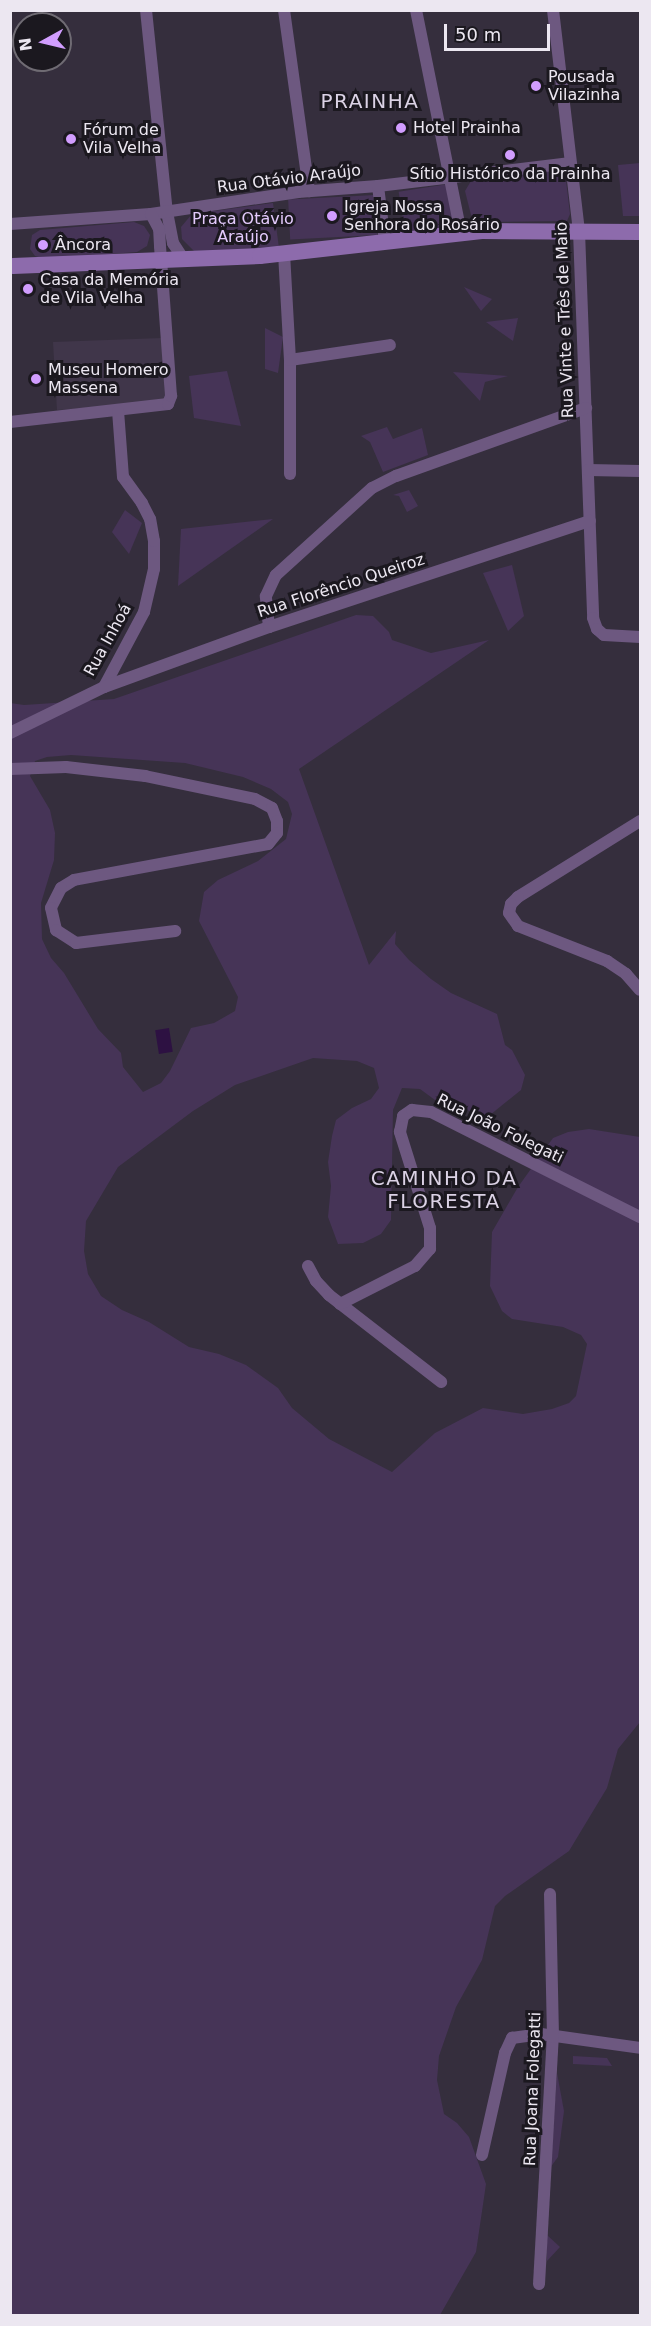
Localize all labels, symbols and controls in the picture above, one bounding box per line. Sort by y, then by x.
north arrow [12,12,72,72]
scale bar [447,12,554,50]
text: 50 m [455,24,501,45]
text: N [15,36,36,52]
place label: Pousada Vilazinha [548,67,620,105]
marker: Pousada Vilazinha [529,79,543,93]
district label: PRAINHA [321,89,419,113]
place label: Hotel Prainha [413,118,521,138]
place label: Fórum de Vila Velha [83,120,161,158]
marker: Hotel Prainha [394,121,408,135]
marker: Fórum de Vila Velha [64,132,78,146]
marker: Sítio Histórico da Prainha [503,148,517,162]
street label: Rua Otávio Araújo [216,161,362,197]
place label: Sítio Histórico da Prainha [409,164,611,184]
place label: Igreja Nossa Senhora do Rosário [344,197,500,235]
park label: Praça Otávio Araújo [192,209,294,247]
marker: Igreja Nossa Senhora do Rosário [325,209,339,223]
street label: Rua Vinte e Três de Maio [552,221,578,419]
place label: Âncora [55,235,111,255]
marker: Âncora [36,238,50,252]
place label: Casa da Memória de Vila Velha [40,270,179,308]
marker: Casa da Memória de Vila Velha [21,282,35,296]
place label: Museu Homero Massena [48,360,169,398]
marker: Museu Homero Massena [29,372,43,386]
street label: Rua Florêncio Queiroz [255,550,427,622]
street label: Rua Inhoá [80,600,136,680]
street label: Rua João Folegati [434,1090,566,1168]
district label: CAMINHO DA FLORESTA [371,1166,517,1213]
street label: Rua Joana Folegatti [521,2011,545,2167]

